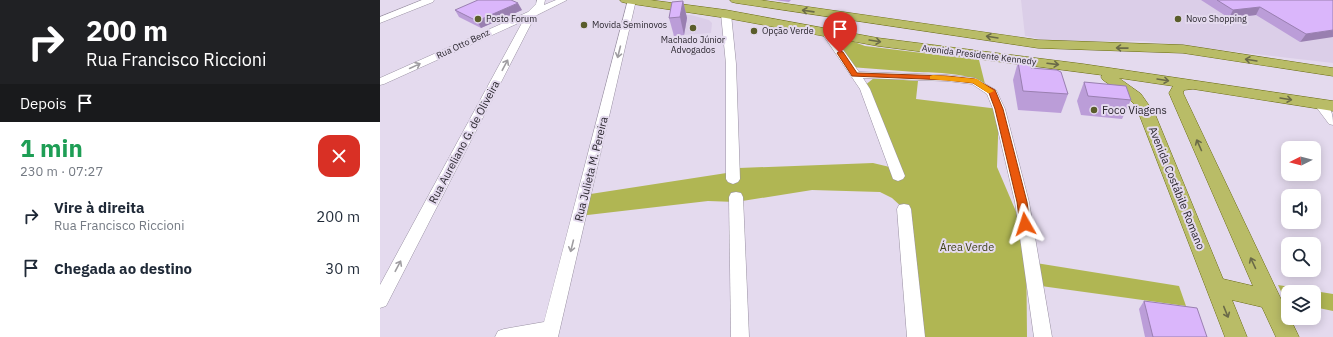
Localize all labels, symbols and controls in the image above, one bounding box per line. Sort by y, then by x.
one-way arrow [802,7,815,15]
text: 200 m [86,12,168,49]
pin [823,12,857,53]
place label: Posto Forum [486,13,537,24]
place label: Novo Shopping [1186,13,1247,24]
marker: Posto Forum [473,14,483,24]
marker: Novo Shopping [1173,14,1183,24]
icon: right [20,16,72,68]
icon: arrive [829,18,851,40]
place label: Movida Seminovos [592,19,667,30]
marker: Movida Seminovos [579,20,589,30]
marker: Machado Júnior Advogados [688,23,698,33]
place label: Opção Verde [762,25,814,36]
street label: Rua Otto Benz [434,26,491,61]
marker: Opção Verde [749,26,759,36]
one-way arrow [986,33,999,41]
place label: Machado Júnior Advogados [661,34,726,55]
one-way arrow [868,37,881,45]
street label: Avenida Presidente Kennedy [921,42,1037,67]
one-way arrow [1116,44,1129,51]
one-way arrow [615,45,623,58]
text: Rua Francisco Riccioni [86,48,267,71]
one-way arrow [1245,56,1258,64]
one-way arrow [502,59,509,71]
one-way arrow [1046,60,1059,68]
one-way arrow [409,62,421,69]
one-way arrow [1157,76,1170,84]
street label: Rua Aureliano G. de Oliveira [426,78,503,206]
icon: arrive [74,92,96,114]
text: Depois [20,94,66,113]
one-way arrow [1279,95,1292,103]
place label: Foco Viagens [1102,103,1167,117]
marker: Foco Viagens [1089,105,1099,115]
street label: Rua Julieta M. Pereira [571,115,611,223]
street label: Avenida Costábile Romano [1146,124,1208,252]
text: 1 min [20,132,83,164]
button: close [318,135,360,177]
one-way arrow [1195,140,1202,152]
north arrow [1281,141,1321,181]
map controls [1281,141,1321,325]
text: 230 m · 07:27 [20,163,103,180]
button: sound [1281,189,1321,229]
text: Vire à direita [54,198,144,217]
position arrow [1004,203,1046,245]
icon: right [20,205,42,227]
text: 200 m [316,207,360,226]
text: Rua Francisco Riccioni [54,217,184,234]
button: search [1281,237,1321,277]
one-way arrow [567,239,575,252]
park label: Área Verde [940,240,994,254]
icon: arrive [20,257,42,279]
one-way arrow [1249,258,1256,270]
text: Chegada ao destino [54,259,192,278]
text: 30 m [325,259,360,278]
one-way arrow [395,260,403,272]
button: layers [1281,285,1321,325]
one-way arrow [1223,306,1231,318]

